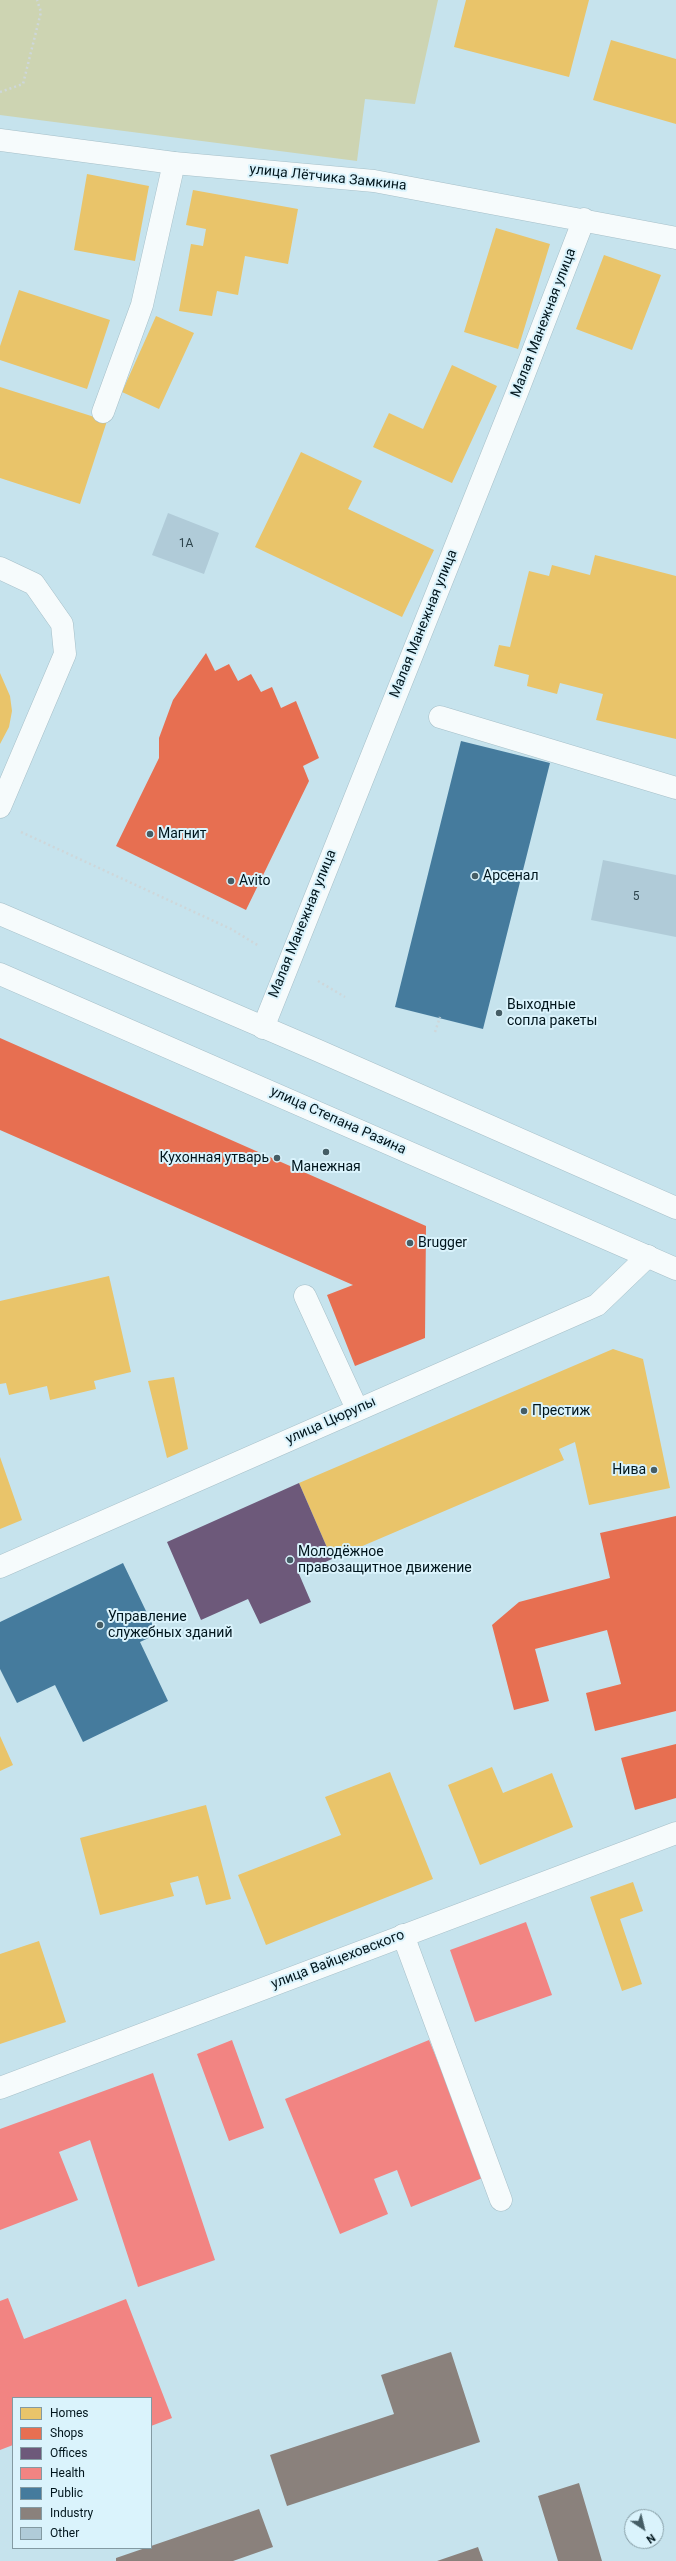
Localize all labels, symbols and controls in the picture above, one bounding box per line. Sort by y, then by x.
street label: улица Лётчика Замкина [249,161,407,195]
street label: Малая Манежная улица [508,246,580,400]
house number: 1А [179,537,193,551]
street label: Малая Манежная улица [387,548,461,700]
place label: Магнит [158,826,207,842]
marker: Магнит [145,829,155,839]
street label: Малая Манежная улица [266,848,340,1000]
place label: Арсенал [483,868,539,884]
marker: Арсенал [470,871,480,881]
place label: Avito [239,873,270,889]
marker: Avito [226,876,236,886]
house number: 5 [633,890,639,904]
place label: Выходные сопла ракеты [507,997,597,1030]
marker: Выходные сопла ракеты [494,1008,504,1018]
street label: улица Степана Разина [268,1083,408,1159]
marker: Манежная [321,1147,331,1157]
place label: Кухонная утварь [160,1150,269,1166]
marker: Кухонная утварь [272,1153,282,1163]
place label: Манежная [291,1159,361,1175]
place label: Brugger [418,1235,467,1251]
marker: Brugger [405,1238,415,1248]
street label: улица Цюрупы [283,1394,379,1448]
place label: Престиж [532,1403,590,1419]
marker: Престиж [519,1406,529,1416]
place label: Нива [612,1462,646,1478]
marker: Нива [649,1465,659,1475]
place label: Молодёжное правозащитное движение [298,1544,472,1576]
marker: Молодёжное правозащитное движение [285,1555,295,1565]
place label: Управление служебных зданий [108,1609,232,1642]
marker: Управление служебных зданий [95,1620,105,1630]
street label: улица Вайцеховского [269,1927,407,1993]
legend [12,2397,152,2549]
text: Homes [50,2406,88,2420]
text: Shops [50,2426,84,2440]
text: Offices [50,2446,87,2460]
text: Health [50,2466,85,2480]
text: Public [50,2486,83,2500]
text: Industry [50,2506,93,2520]
north arrow [624,2509,664,2549]
text: Other [50,2526,79,2540]
text: N [644,2531,658,2546]

